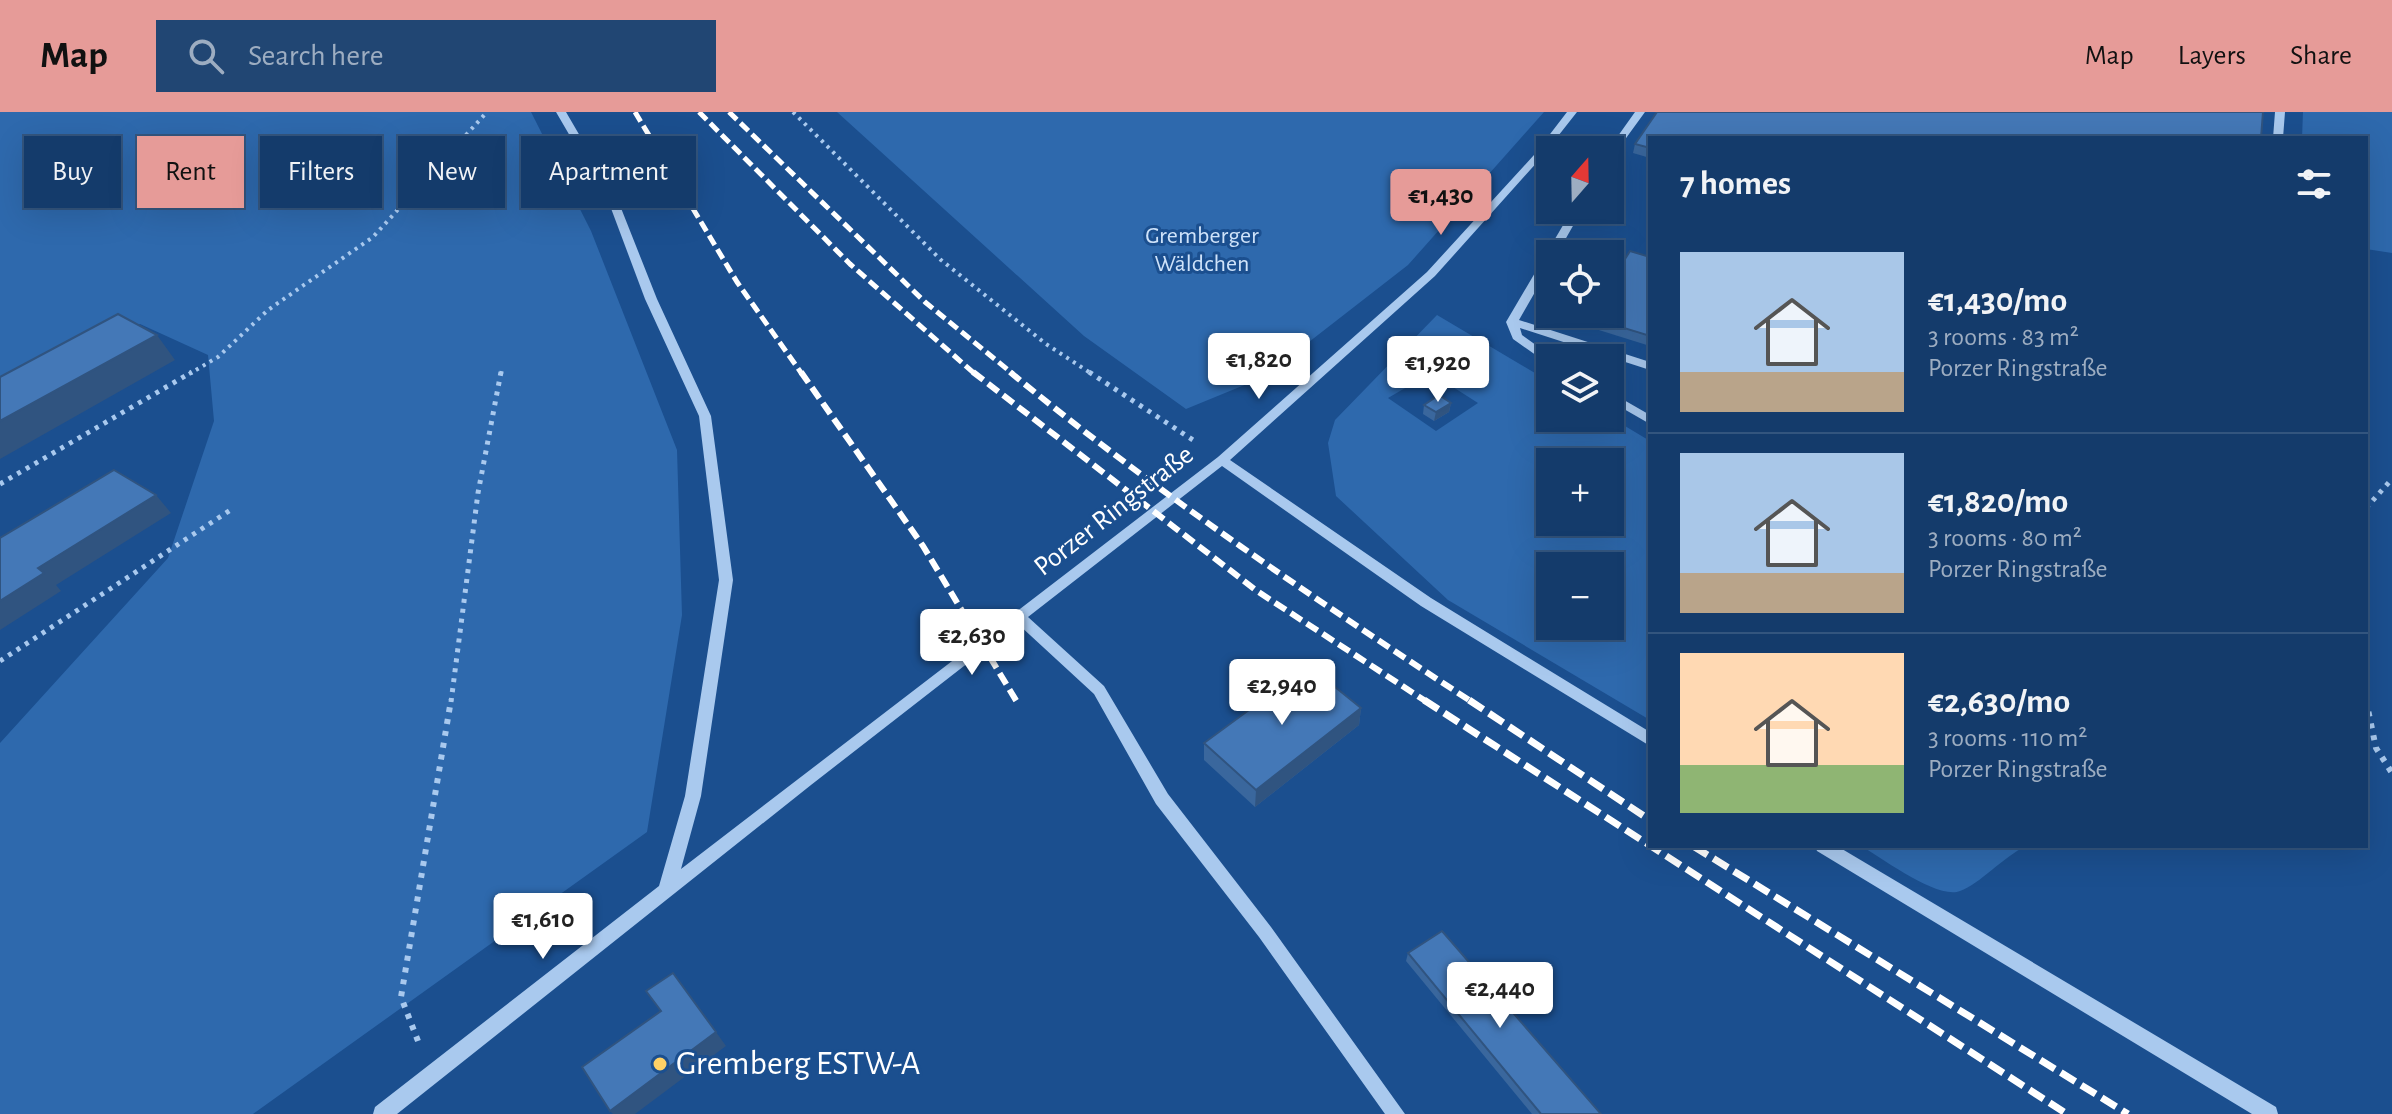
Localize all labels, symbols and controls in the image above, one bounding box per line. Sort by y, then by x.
search box [156,20,716,92]
icon: search [184,34,228,78]
text: Map [40,37,108,75]
text: Search here [248,41,384,71]
text: Map [2085,42,2134,70]
text: Layers [2178,42,2246,70]
text: Share [2290,42,2352,70]
chip: Buy [24,136,121,208]
chip: Rent [137,136,244,208]
chip: Filters [260,136,382,208]
chip: New [398,136,505,208]
chip: Apartment [521,136,696,208]
north arrow [1536,136,1624,224]
map controls [1536,136,1624,640]
icon: filters [2292,162,2336,206]
text: 7 homes [1680,167,1791,201]
pin: €1,430 [1376,169,1506,237]
text: €1,430 [1408,182,1474,208]
park label: Gremberger Wäldchen [1145,224,1259,276]
button: locate [1536,240,1624,328]
icon: home [1744,284,1840,380]
text: €1,430/mo [1928,284,2067,318]
text: 3 rooms · 83 m² [1928,324,2079,350]
pin: €1,820 [1194,333,1324,401]
pin: €1,920 [1373,336,1503,404]
button: layers [1536,344,1624,432]
text: €1,820 [1226,346,1292,372]
text: €1,920 [1405,349,1471,375]
text: Porzer Ringstraße [1928,355,2108,381]
street label: Porzer Ringstraße [1029,440,1199,582]
button: + [1536,448,1624,536]
icon: home [1744,485,1840,581]
text: €1,820/mo [1928,485,2068,519]
text: 3 rooms · 80 m² [1928,525,2082,551]
button: − [1536,552,1624,640]
text: Porzer Ringstraße [1928,556,2108,582]
pin: €2,630 [907,609,1037,677]
text: €2,630 [938,622,1006,648]
pin: €2,940 [1217,659,1347,727]
text: €2,940 [1247,672,1317,698]
icon: home [1744,685,1840,781]
text: €2,630/mo [1928,685,2070,719]
text: 3 rooms · 110 m² [1928,725,2087,751]
text: Porzer Ringstraße [1928,756,2108,782]
pin: €1,610 [478,893,608,961]
text: €1,610 [512,906,574,932]
pin: €2,440 [1435,962,1565,1030]
text: €2,440 [1465,975,1535,1001]
place label: Gremberg ESTW-A [676,1047,920,1081]
marker: Gremberg ESTW-A [651,1055,669,1073]

